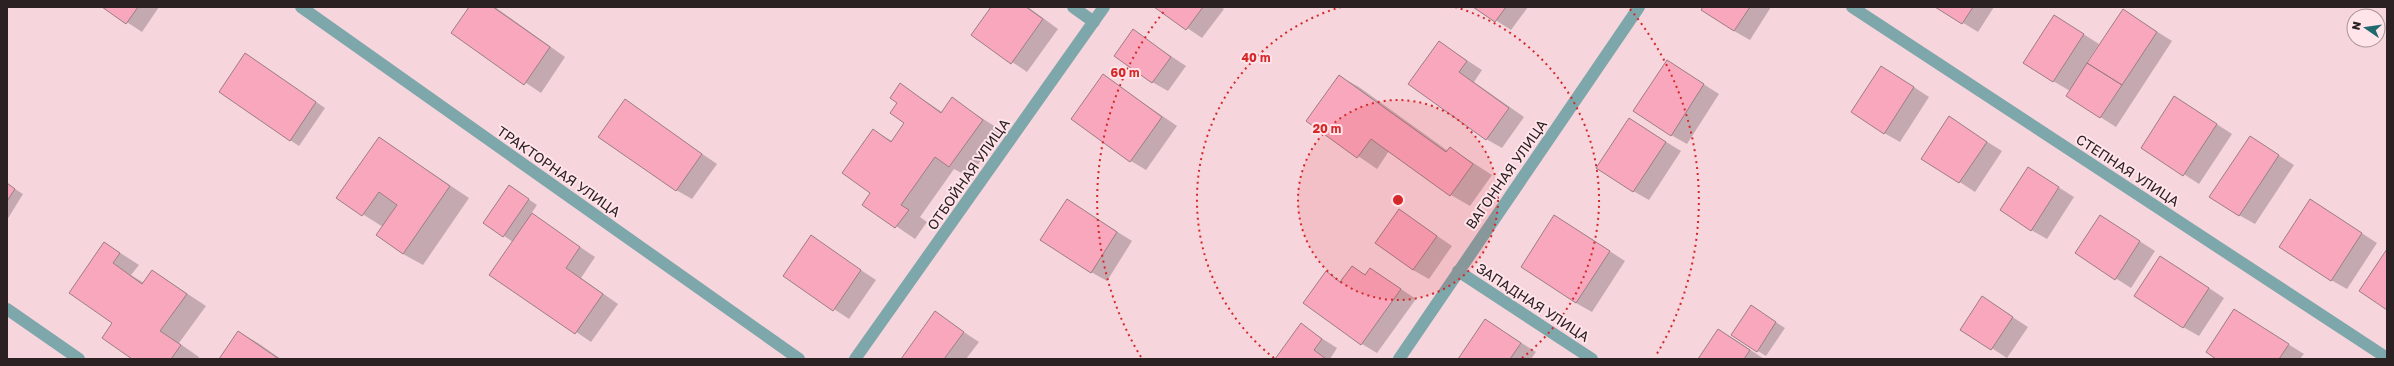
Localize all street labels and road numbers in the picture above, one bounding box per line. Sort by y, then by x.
street label: ОТБОЙНАЯ УЛИЦА [923,115,1013,233]
street label: ВАГОННАЯ УЛИЦА [1462,115,1551,232]
street label: ТРАКТОРНАЯ УЛИЦА [494,122,624,220]
street label: СТЕПНАЯ УЛИЦА [2073,130,2183,210]
street label: ЗАПАДНАЯ УЛИЦА [1473,259,1593,345]

